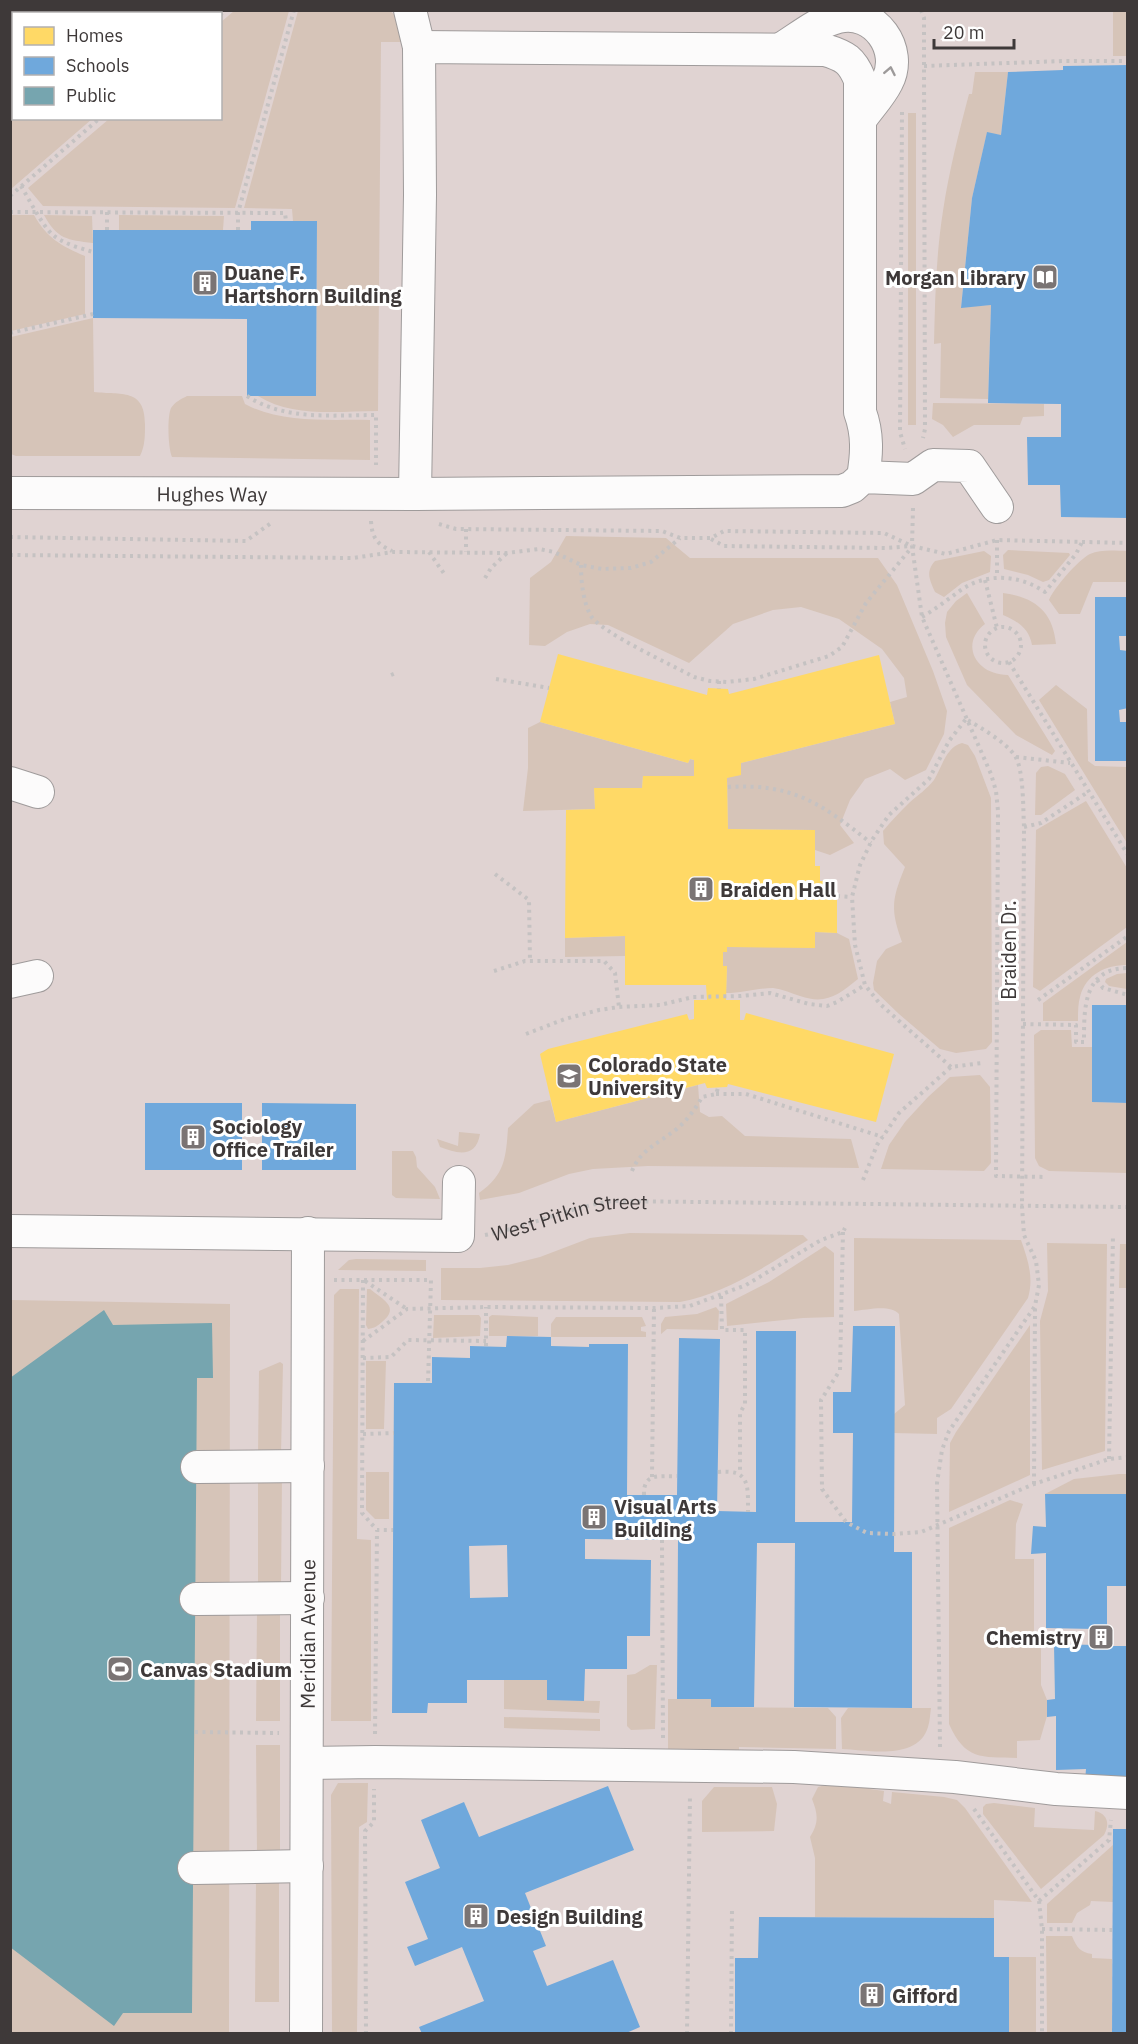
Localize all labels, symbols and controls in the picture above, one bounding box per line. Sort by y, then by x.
legend [12,12,222,120]
scale bar [934,12,1014,50]
text: 20 m [943,21,985,44]
text: Homes [66,24,123,47]
text: Schools [66,54,130,77]
one-way arrow [883,66,896,76]
text: Public [66,84,116,107]
place label: Duane F. Hartshorn Building [224,259,403,309]
library icon: Morgan Library [1030,262,1060,292]
place label: Morgan Library [885,264,1026,291]
building icon: Duane F. Hartshorn Building [190,268,220,298]
street label: Hughes Way [156,480,268,507]
building icon: Braiden Hall [686,874,716,904]
place label: Braiden Hall [720,876,836,903]
street label: Braiden Dr. [995,900,1022,1000]
place label: Colorado State University [588,1051,727,1101]
school or university icon: Colorado State University [554,1061,584,1091]
place label: Sociology Office Trailer [212,1113,334,1163]
building icon: Sociology Office Trailer [178,1122,208,1152]
street label: West Pitkin Street [488,1187,648,1247]
place label: Visual Arts Building [614,1493,716,1543]
building icon: Visual Arts Building [579,1502,609,1532]
street label: Meridian Avenue [293,1559,321,1709]
building icon: Chemistry [1086,1622,1116,1652]
place label: Chemistry [986,1624,1082,1651]
sports icon: Canvas Stadium [105,1654,135,1684]
place label: Canvas Stadium [140,1656,292,1683]
building icon: Design Building [461,1901,491,1931]
place label: Design Building [496,1903,643,1930]
building icon: Gifford [857,1980,887,2010]
place label: Gifford [892,1982,958,2009]

